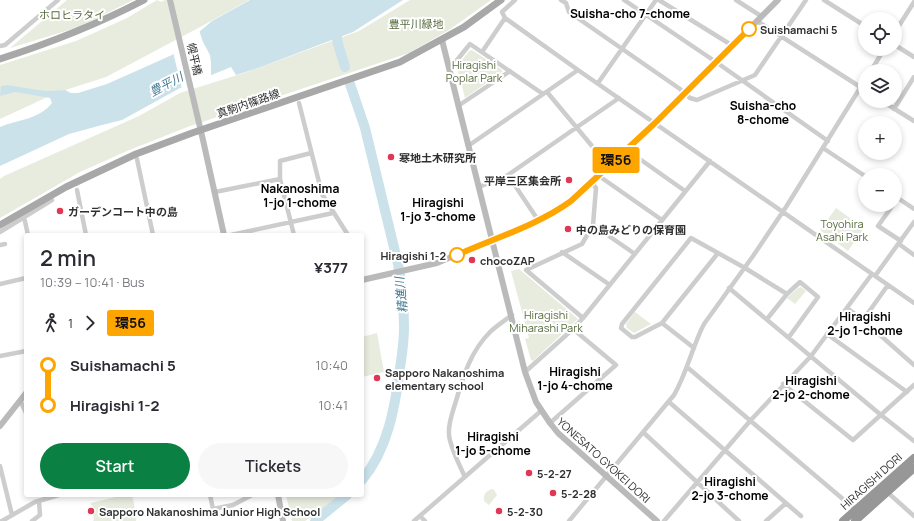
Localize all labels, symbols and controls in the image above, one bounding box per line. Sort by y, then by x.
district label: Suisha-cho 7-chome [570,5,690,22]
park label: ホロヒラタイ [39,7,105,22]
map controls [858,12,902,212]
button: locate [858,12,902,56]
park label: 豊平川緑地 [389,16,444,31]
marker: Suishamachi 5 [741,21,757,37]
place label: Suishamachi 5 [760,22,838,37]
street label: 幌平橋 [184,41,206,77]
park label: Hiragishi Poplar Park [446,57,503,85]
button: layers [858,64,902,108]
water label: 豊平川 [146,67,188,100]
street label: 真駒内篠路線 [214,85,282,121]
district label: Suisha-cho 8-chome [730,97,796,128]
button: + [858,116,902,160]
line badge: 環56 [593,147,639,173]
place label: 寒地土木研究所 [399,150,476,165]
text: 環56 [601,150,631,169]
marker: 寒地土木研究所 [386,152,396,162]
button: − [858,168,902,212]
place label: 平岸三区集会所 [484,173,561,188]
marker: 平岸三区集会所 [564,175,574,185]
district label: Nakanoshima 1-jo 1-chome [261,180,339,211]
district label: Hiragishi 1-jo 3-chome [400,194,476,225]
place label: ガーデンコート中の島 [68,204,178,219]
marker: ガーデンコート中の島 [55,206,65,216]
park label: Toyohira Asahi Park [816,216,869,244]
place label: 中の島みどりの保育園 [576,222,686,237]
marker: 中の島みどりの保育園 [563,224,573,234]
text: 2 min [40,243,96,273]
marker: Hiragishi 1-2 [449,247,465,263]
place label: Hiragishi 1-2 [380,248,446,263]
place label: chocoZAP [480,253,535,268]
marker: chocoZAP [467,255,477,265]
text: ¥377 [314,257,348,278]
text: 10:39 – 10:41 · Bus [40,273,145,291]
water label: 精進川 [390,274,411,314]
park label: Hiragishi Miharashi Park [509,307,583,335]
district label: Hiragishi 2-jo 1-chome [827,308,903,339]
icon: walk [40,312,62,334]
icon: forward [79,312,101,334]
text: 環56 [115,313,146,332]
text: 1 [68,314,73,332]
text: Suishamachi 5 [70,355,176,376]
text: 10:40 [316,356,348,374]
district label: Hiragishi 1-jo 4-chome [537,363,613,394]
place label: Sapporo Nakanoshima elementary school [385,365,504,393]
district label: Hiragishi 2-jo 2-chome [772,372,850,403]
marker: Sapporo Nakanoshima elementary school [372,373,382,383]
text: Hiragishi 1-2 [70,395,159,416]
text: 10:41 [318,396,348,414]
street label: YONESATO GYOKEI DORI [554,414,654,506]
district label: Hiragishi 1-jo 5-chome [455,428,531,459]
button: Start [40,443,190,489]
button: Tickets [198,443,348,489]
street label: HIRAGISHI DORI [837,449,905,513]
place label: 5-2-27 [537,466,572,481]
marker: 5-2-27 [524,468,534,478]
district label: Hiragishi 2-jo 3-chome [691,473,769,504]
place label: 5-2-28 [561,486,597,501]
marker: 5-2-28 [548,488,558,498]
place label: Sapporo Nakanoshima Junior High School [99,504,320,519]
place label: 5-2-30 [507,504,543,519]
marker: Sapporo Nakanoshima Junior High School [86,506,96,516]
marker: 5-2-30 [494,506,504,516]

